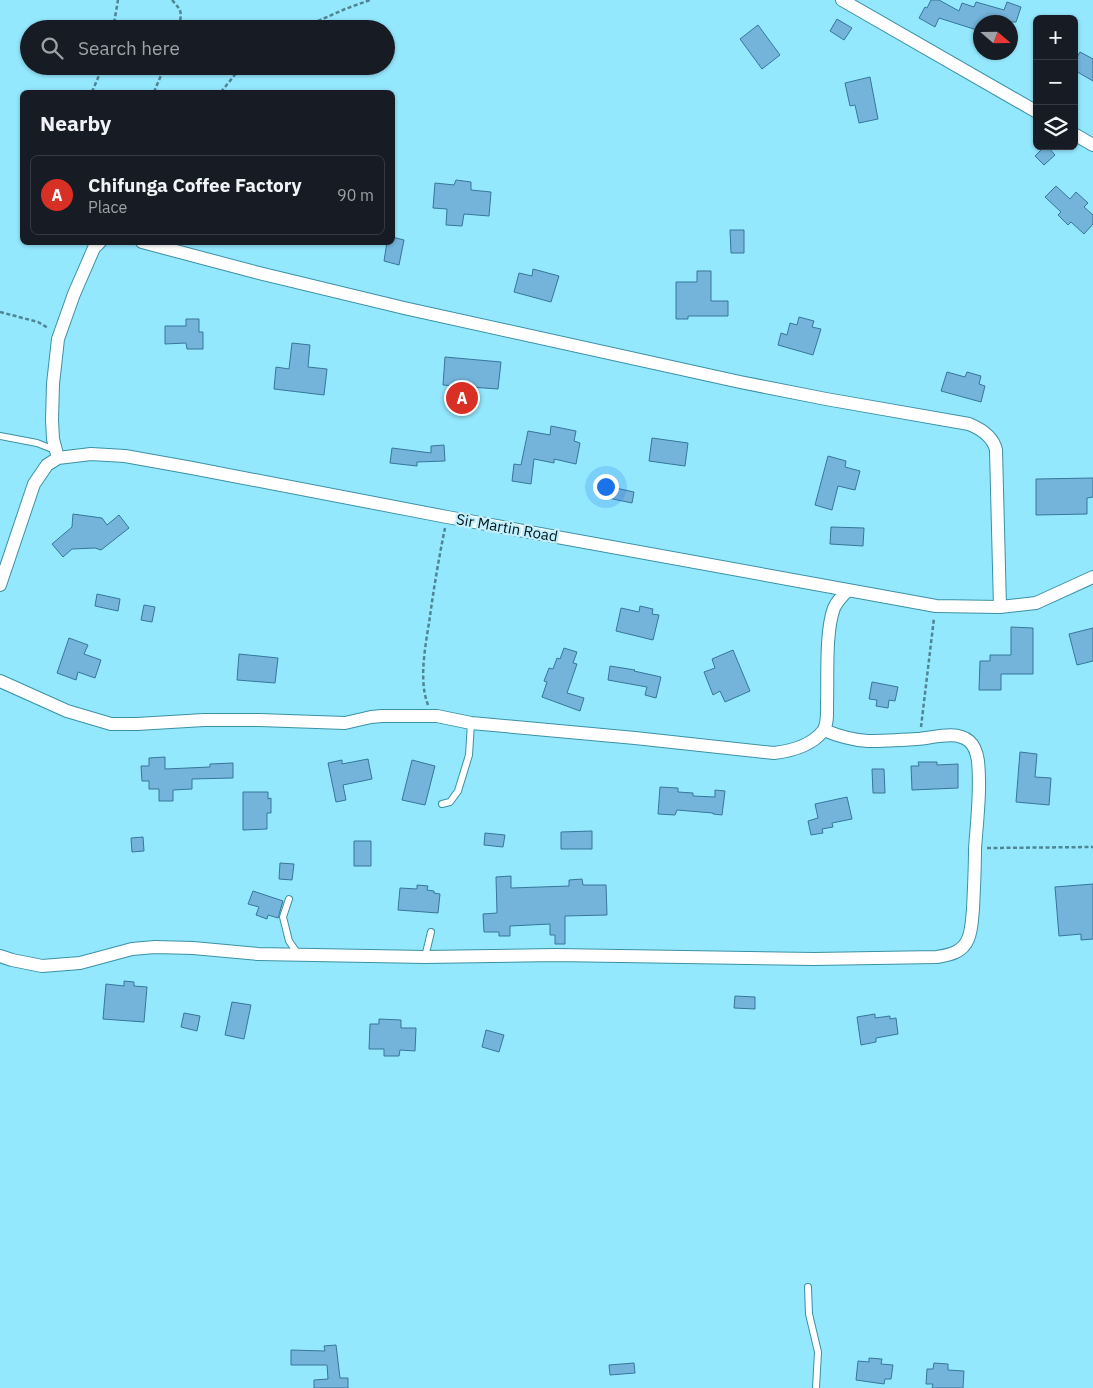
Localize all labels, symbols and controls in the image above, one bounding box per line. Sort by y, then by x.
north arrow [973,15,1018,60]
map controls [1033,15,1078,150]
button: + [1033,15,1078,60]
search box [20,20,395,75]
icon: search [38,34,66,62]
text: Search here [78,36,180,60]
button: − [1033,60,1078,105]
button: layers [1033,105,1078,150]
text: Nearby [40,109,111,137]
text: Chifunga Coffee Factory [88,173,302,197]
text: A [52,185,62,205]
text: 90 m [337,185,374,205]
text: Place [88,197,127,217]
pin: A [446,379,478,417]
your location [593,474,619,500]
street label: Sir Martin Road [455,509,559,546]

